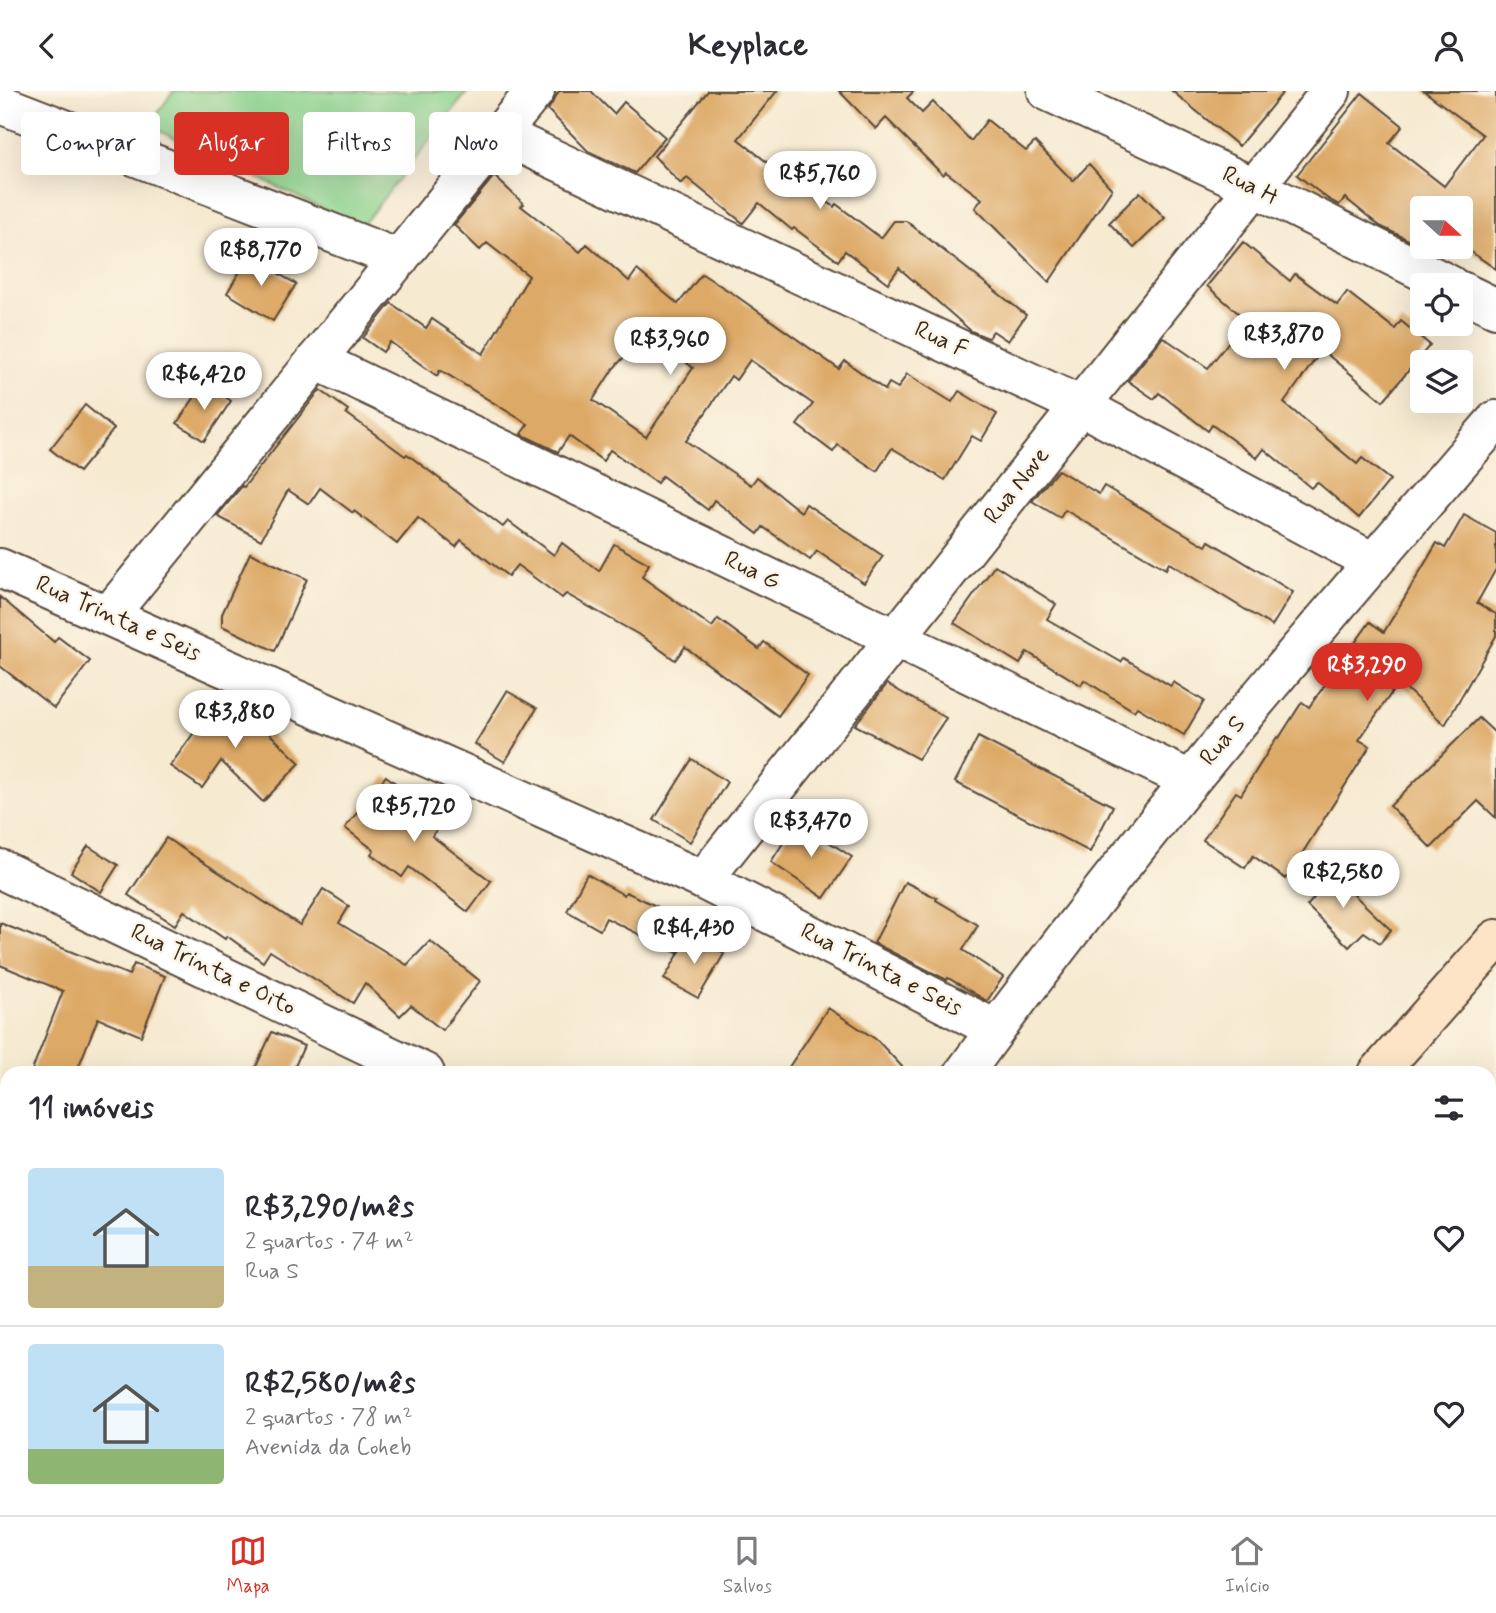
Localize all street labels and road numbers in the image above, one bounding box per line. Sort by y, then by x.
street label: Rua H [1217,159,1283,213]
street label: Rua F [909,314,973,366]
street label: Rua Nove [977,441,1057,531]
street label: Rua G [719,544,785,598]
street label: Rua Trinta e Seis [31,569,206,669]
street label: Rua S [1193,709,1253,773]
street label: Rua Trinta e Seis [795,916,968,1024]
street label: Rua Trinta e Oito [125,917,301,1023]

